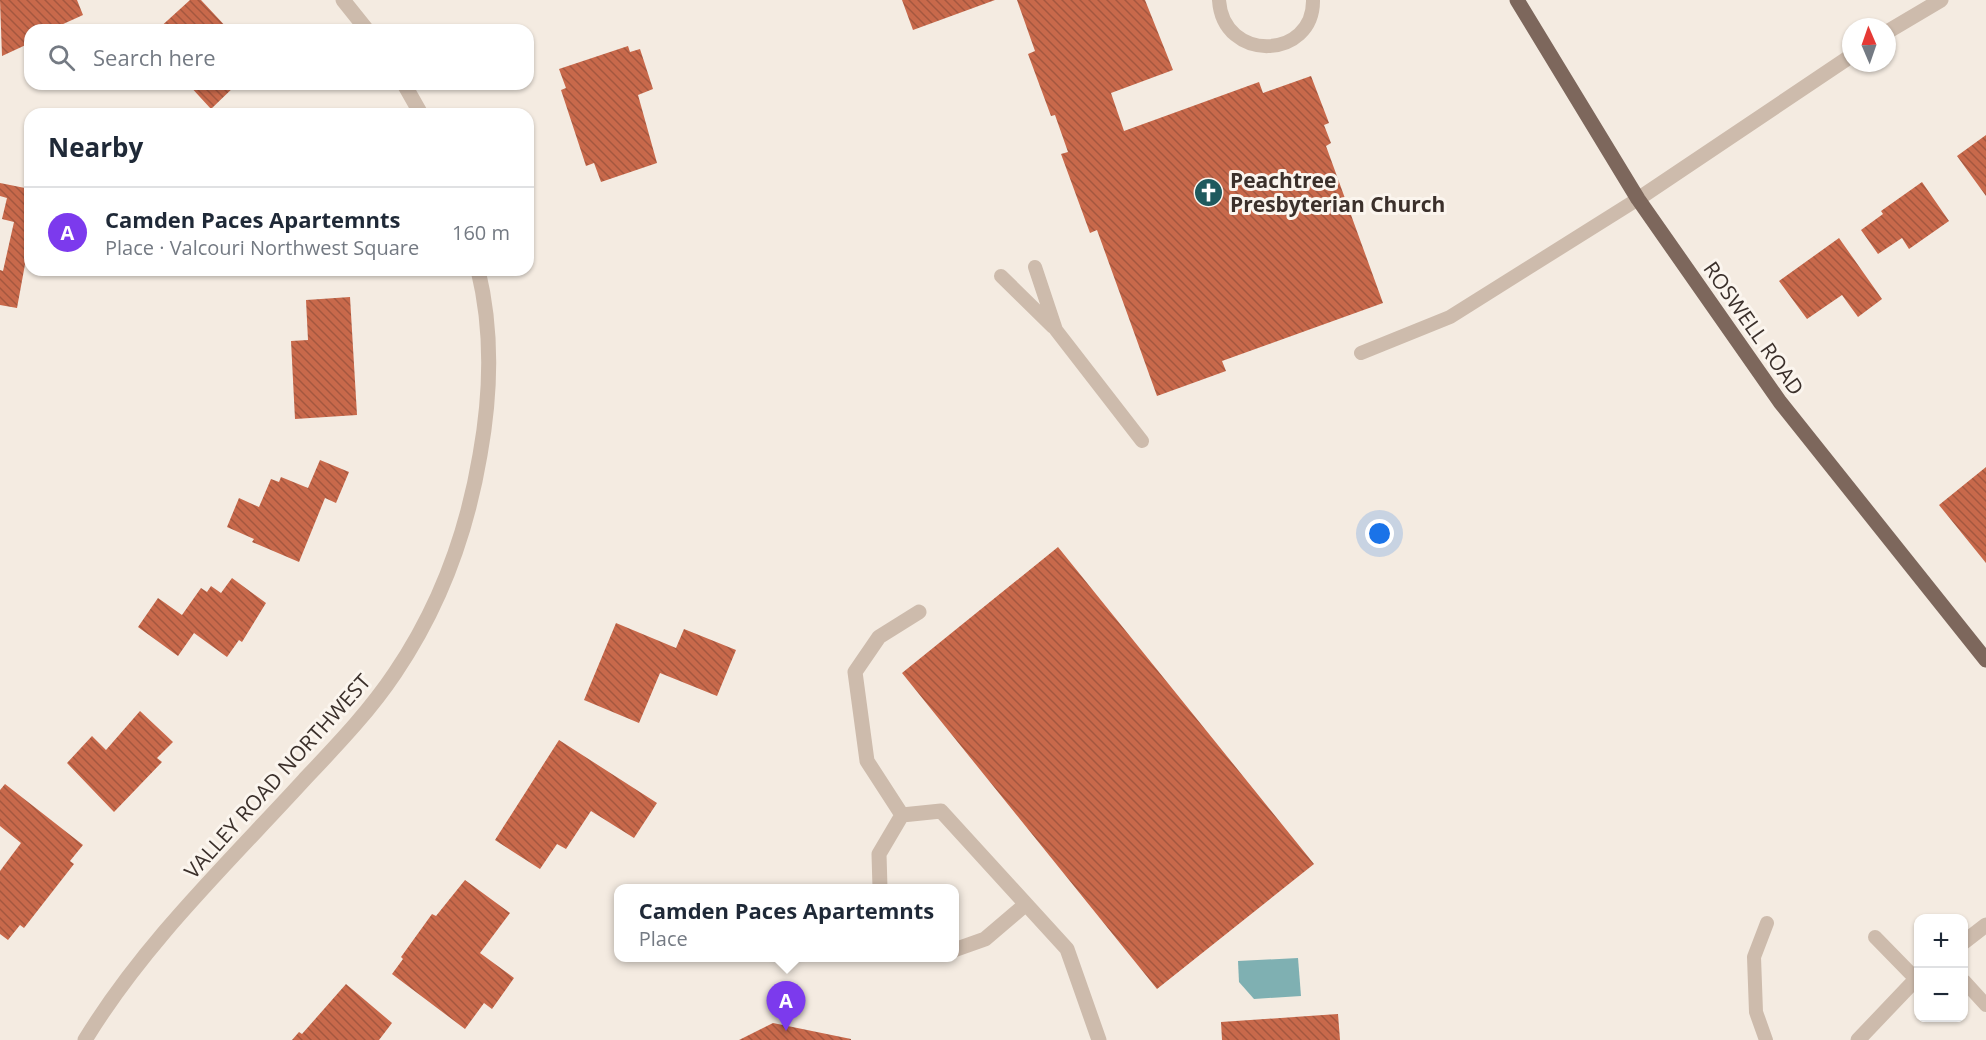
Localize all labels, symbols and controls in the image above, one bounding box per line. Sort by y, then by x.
north arrow [1842,18,1896,72]
search box [24,24,534,90]
icon: search [45,41,78,74]
text: Search here [93,42,216,72]
text: Nearby [48,129,143,165]
place label: Peachtree Presbyterian Church [1230,166,1445,218]
church icon: Peachtree Presbyterian Church [1193,176,1225,208]
text: Camden Paces Apartemnts [105,204,401,234]
text: A [61,219,74,246]
text: 160 m [452,219,510,246]
text: Place · Valcouri Northwest Square [105,234,419,261]
street label: ROSWELL ROAD [1697,256,1811,400]
your location [1365,519,1394,548]
street label: VALLEY ROAD NORTHWEST [178,667,377,884]
popup [614,884,959,962]
text: Camden Paces Apartemnts [639,895,934,925]
map controls [1914,914,1968,1022]
button: + [1914,914,1968,968]
text: Place [639,925,688,952]
button: − [1914,968,1968,1022]
pin: A [766,982,806,1031]

